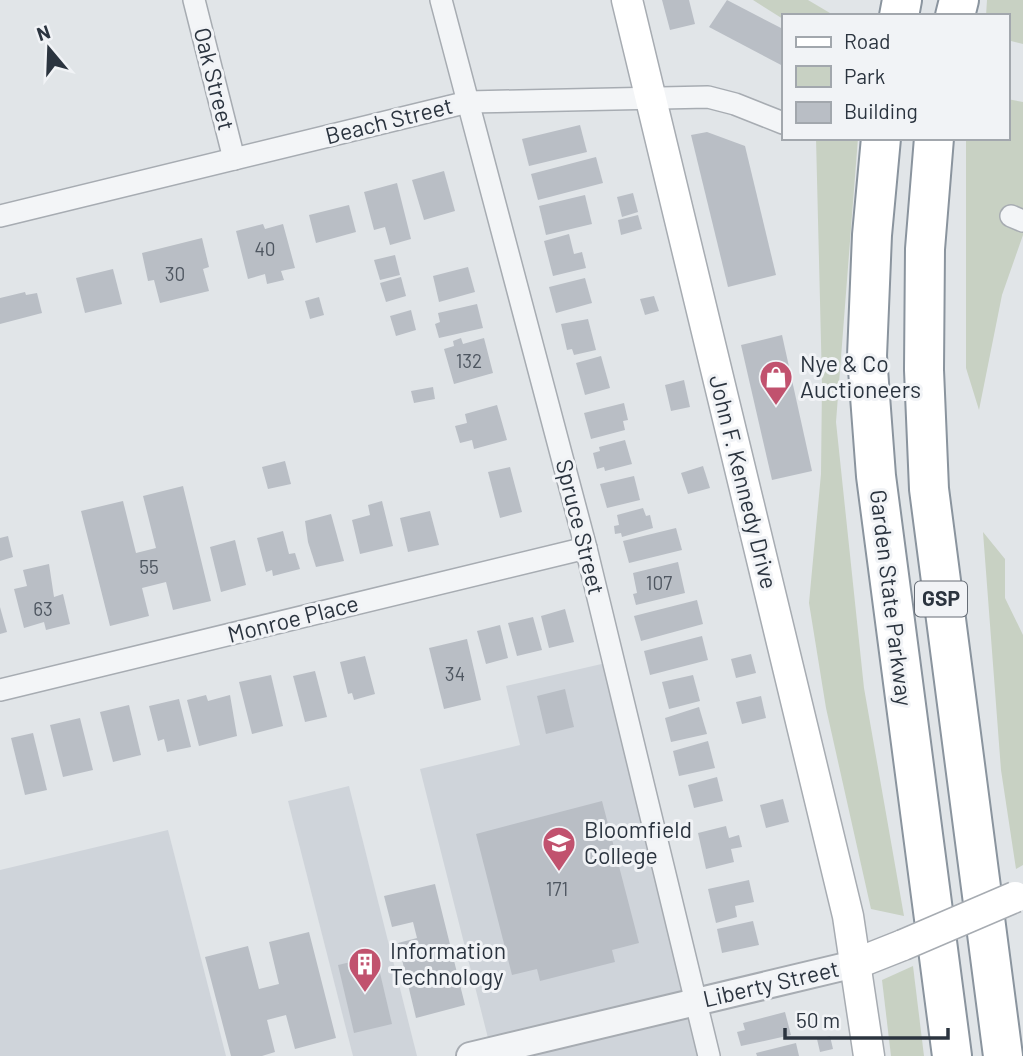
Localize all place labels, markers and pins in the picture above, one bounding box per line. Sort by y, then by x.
place label: Nye & Co Auctioneers [800,349,921,403]
shop icon: Nye & Co Auctioneers [757,358,795,407]
place label: Bloomfield College [584,815,692,869]
school or university icon: Bloomfield College [540,824,578,873]
place label: Information Technology [390,936,506,990]
building icon: Information Technology [346,945,384,994]

